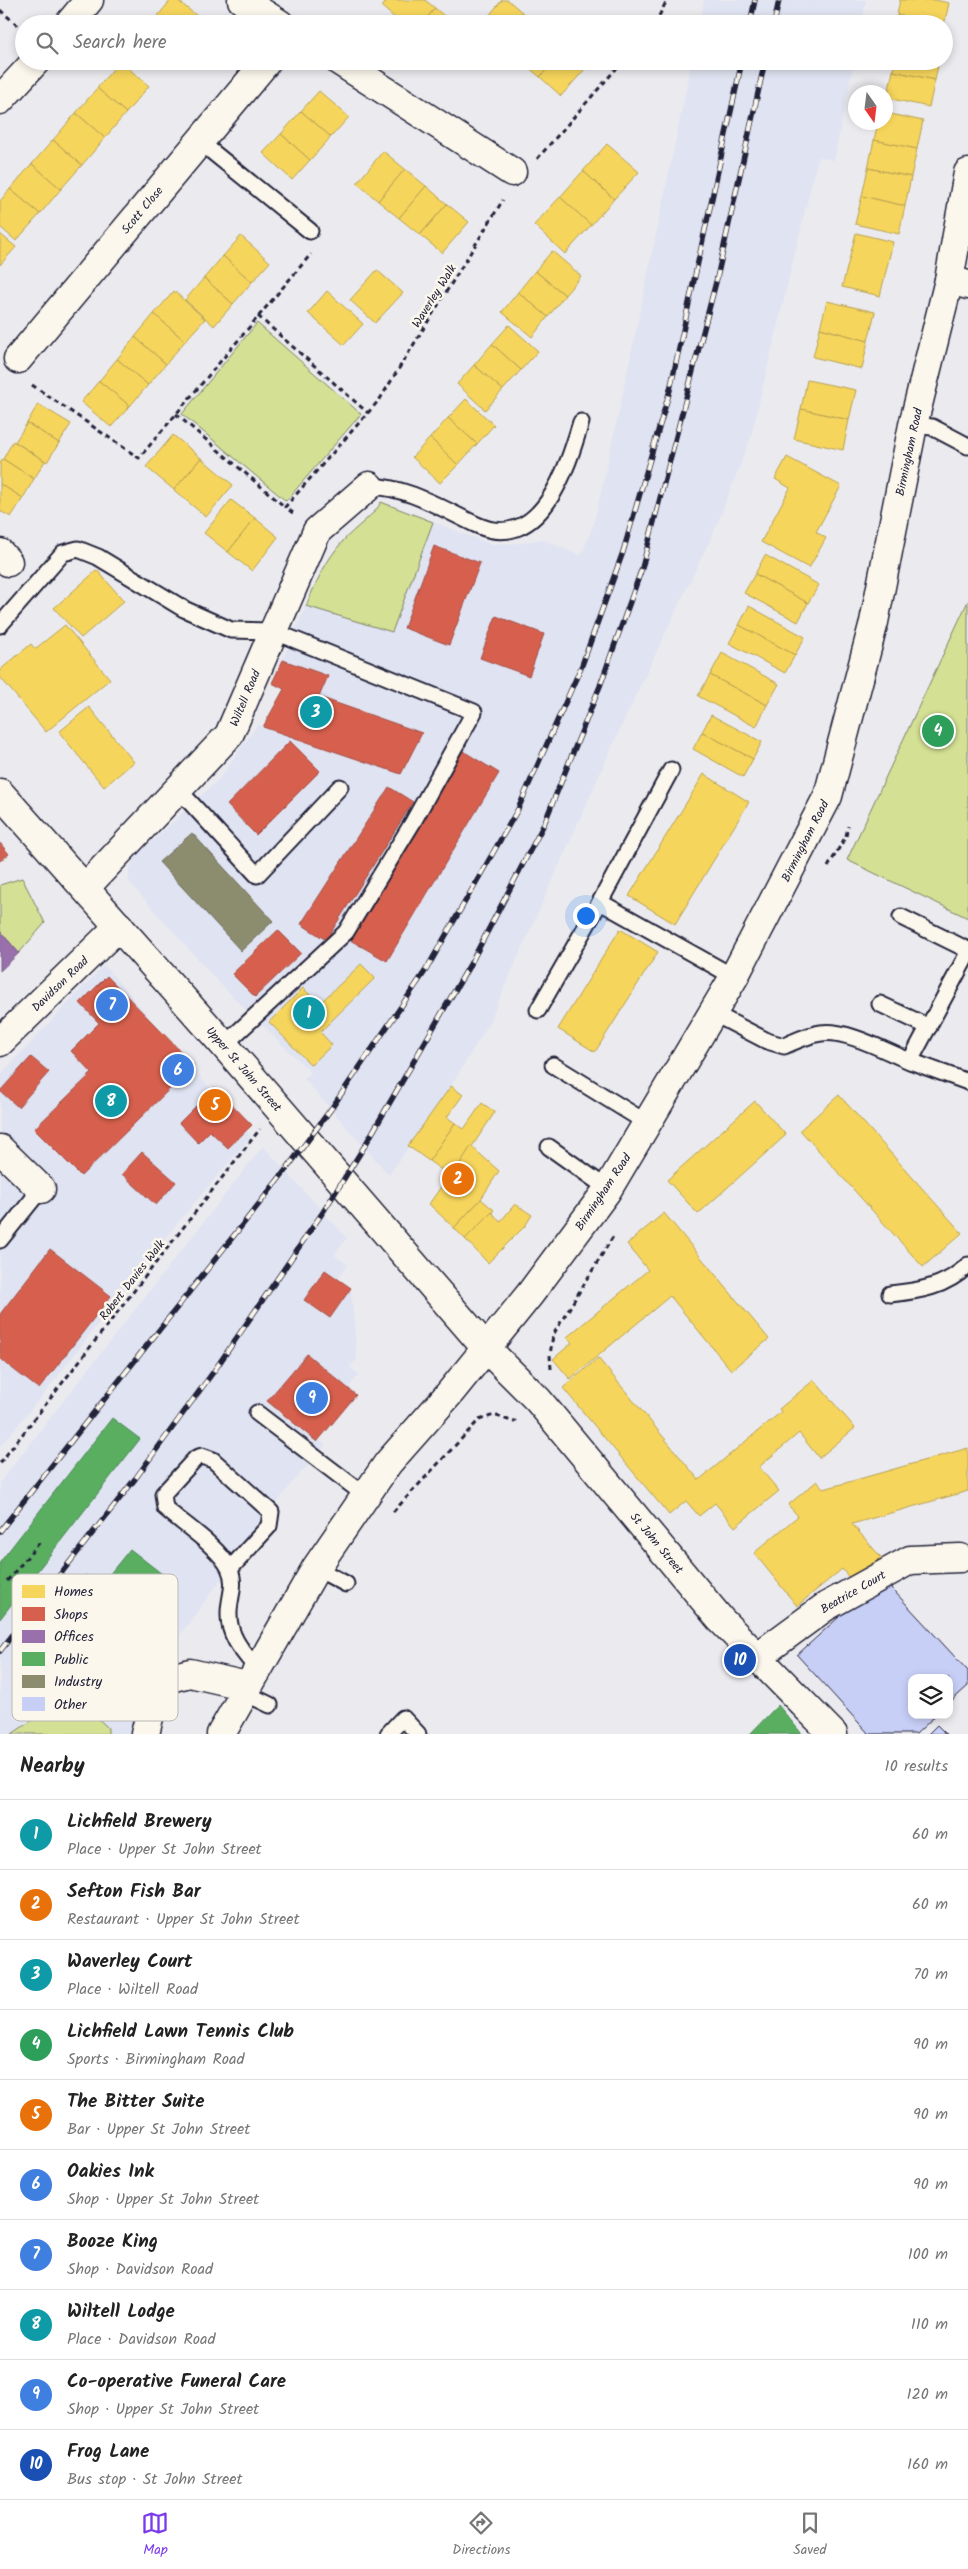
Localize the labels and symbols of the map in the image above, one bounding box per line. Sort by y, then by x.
north arrow [848,85,893,130]
street label: Scott Close [117,182,168,238]
street label: Waverley Walk [407,260,462,332]
street label: Birmingham Road [891,405,928,498]
street label: Wiltell Road [225,666,266,730]
pin: 3 [300,693,332,731]
pin: 4 [922,712,954,750]
street label: Birmingham Road [777,796,835,885]
your location [573,903,599,929]
street label: Davidson Road [27,951,94,1017]
pin: 7 [96,986,128,1024]
pin: 1 [293,994,325,1032]
street label: Upper St John Street [201,1022,286,1116]
pin: 6 [162,1051,194,1089]
pin: 8 [95,1082,127,1120]
pin: 5 [199,1086,231,1124]
street label: Birmingham Road [571,1149,637,1235]
pin: 2 [442,1160,474,1198]
street label: Robert Davies Walk [95,1236,170,1325]
pin: 9 [296,1379,328,1417]
street label: St John Street [625,1509,688,1578]
street label: Beatrice Court [817,1566,890,1619]
legend [12,1574,178,1721]
text: Homes [54,1581,93,1603]
text: Shops [54,1604,88,1626]
text: Offices [54,1626,94,1648]
pin: 10 [724,1641,756,1679]
text: Public [54,1649,89,1671]
text: Industry [54,1671,103,1693]
text: Other [54,1694,88,1716]

